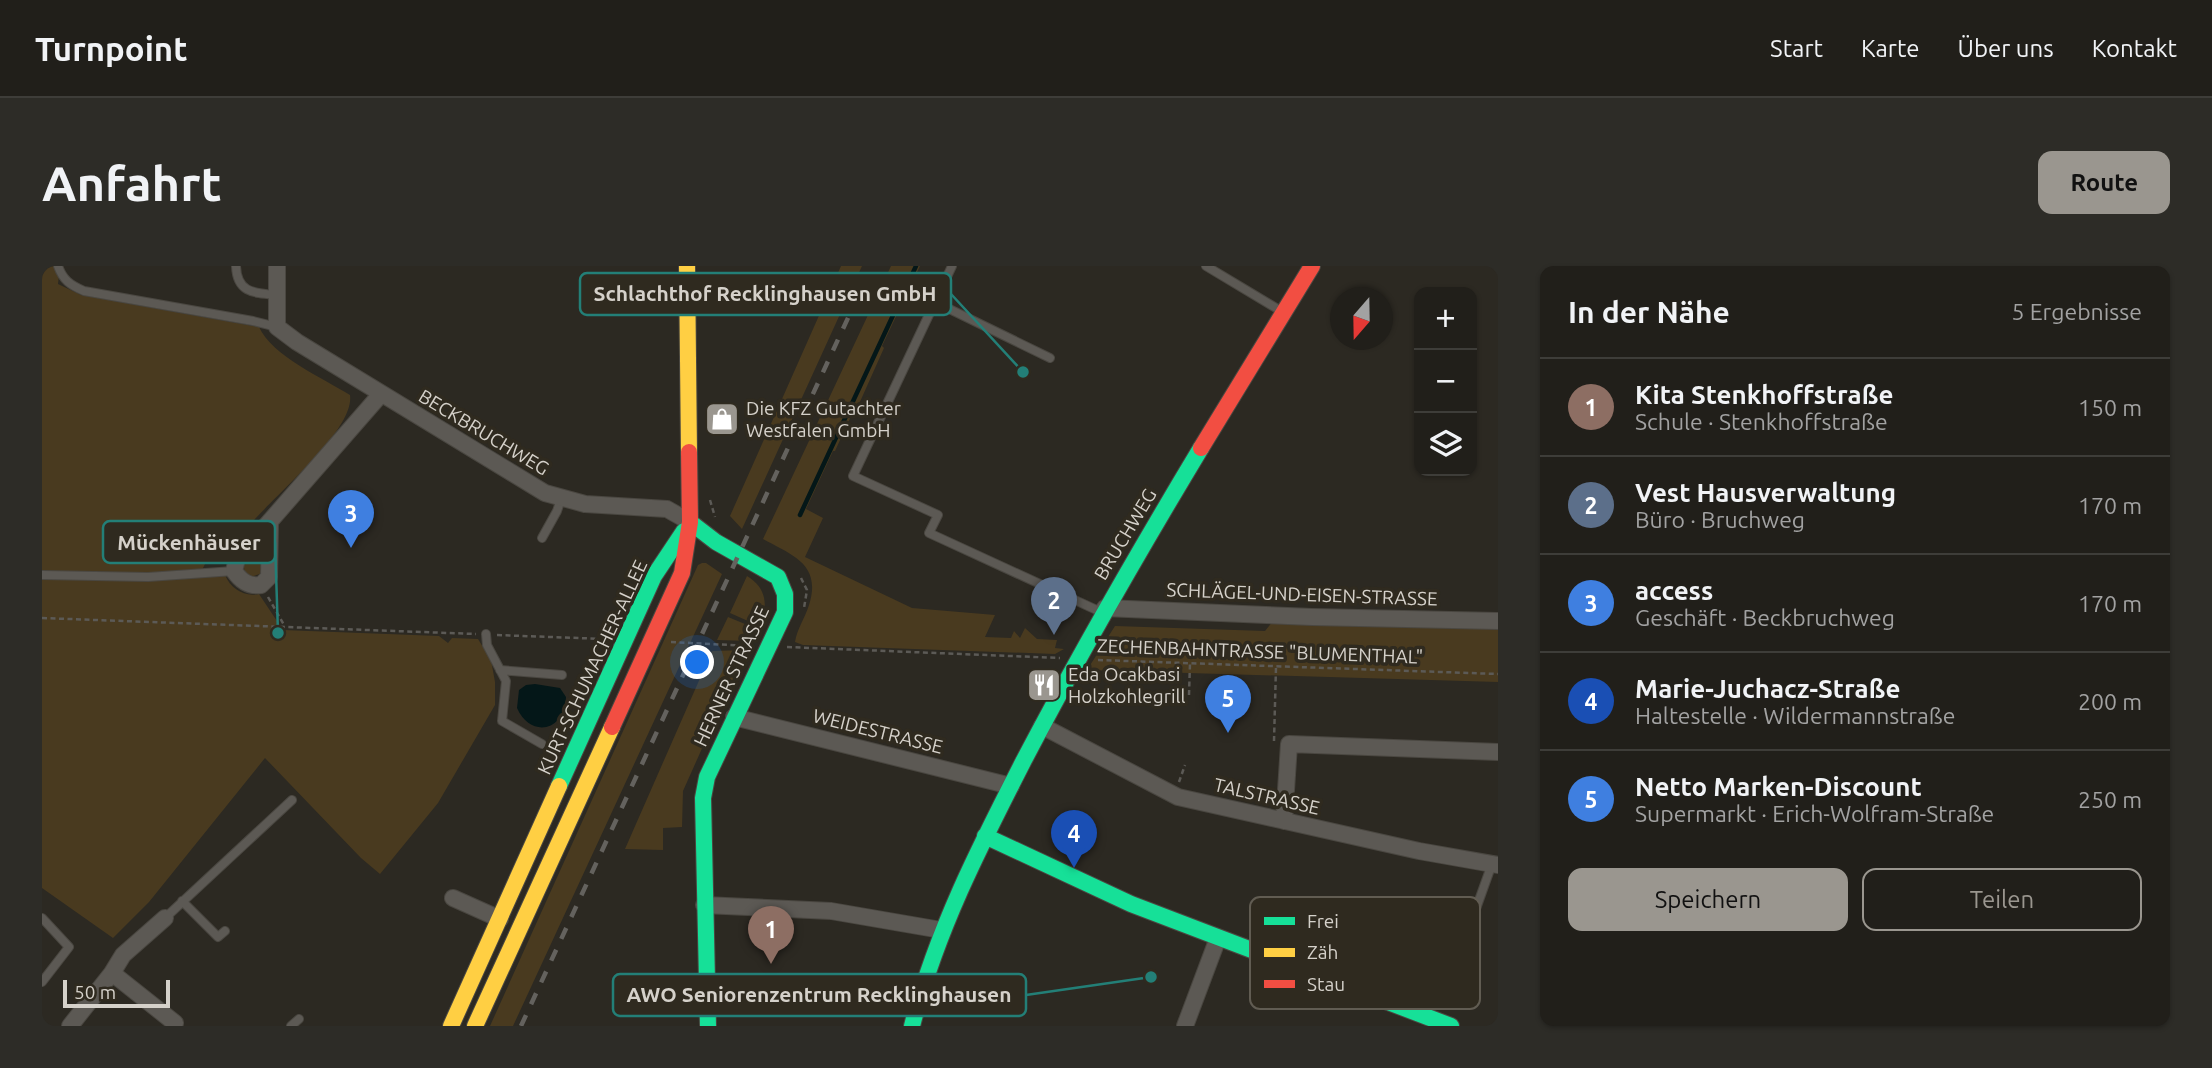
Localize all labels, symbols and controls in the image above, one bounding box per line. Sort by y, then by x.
text: Turnpoint [35,30,187,67]
text: Start [1770,35,1823,62]
text: Karte [1861,35,1920,62]
text: Über uns [1958,35,2054,62]
text: Kontakt [2092,35,2177,62]
button: Route [2038,151,2170,214]
text: Anfahrt [42,155,222,210]
callout: Schlachthof Recklinghausen GmbH [580,273,951,315]
text: Schlachthof Recklinghausen GmbH [594,281,936,305]
north arrow [1330,287,1393,350]
map controls [1414,287,1477,476]
button: + [1414,287,1477,350]
text: In der Nähe [1568,295,1730,329]
text: 5 Ergebnisse [2011,299,2142,324]
button: − [1414,350,1477,413]
text: Kita Stenkhoffstraße [1635,380,1893,409]
street label: BECKBRUCHWEG [415,384,553,480]
text: 1 [1585,395,1597,420]
text: 150 m [2078,395,2142,420]
place label: Die KFZ Gutachter Westfalen GmbH [746,397,901,441]
shop icon: Die KFZ Gutachter Westfalen GmbH [703,400,741,438]
text: Schule · Stenkhoffstraße [1635,409,1888,434]
button: layers [1414,413,1477,476]
text: Vest Hausverwaltung [1635,478,1896,507]
street label: BRUCHWEG [1089,484,1161,584]
pin: 3 [328,490,374,548]
text: 2 [1585,493,1597,518]
text: 170 m [2078,493,2142,518]
text: Büro · Bruchweg [1635,507,1805,532]
callout: Mückenhäuser [103,521,275,563]
text: Mückenhäuser [117,530,261,554]
street label: KURT-SCHUMACHER-ALLEE [533,556,651,778]
text: access [1635,576,1713,605]
pin: 2 [1031,577,1077,635]
street label: SCHLÄGEL-UND-EISEN-STRASSE [1166,578,1438,610]
text: 3 [1585,591,1597,616]
text: 170 m [2078,591,2142,616]
street label: HERNER STRASSE [689,602,773,750]
text: Geschäft · Beckbruchweg [1635,605,1895,630]
street label: ZECHENBAHNTRASSE "BLUMENTHAL" [1097,634,1423,668]
your location [680,645,714,679]
place label: Eda Ocakbasi Holzkohlegrill [1068,663,1185,707]
restaurant icon: Eda Ocakbasi Holzkohlegrill [1025,666,1063,704]
text: Marie-Juchacz-Straße [1635,674,1900,703]
pin: 5 [1205,675,1251,733]
text: 4 [1585,689,1597,714]
text: 200 m [2078,689,2142,714]
text: Haltestelle · Wildermannstraße [1635,703,1955,728]
street label: WEIDESTRASSE [811,704,945,758]
text: Netto Marken-Discount [1635,772,1922,801]
street label: TALSTRASSE [1212,773,1322,819]
text: 5 [1585,787,1597,812]
text: 250 m [2078,787,2142,812]
text: Supermarkt · Erich-Wolfram-Straße [1635,801,1994,826]
pin: 4 [1051,810,1097,868]
button: Speichern [1568,868,1848,931]
button: Teilen [1862,868,2142,931]
legend [1250,897,1480,1009]
pin: 1 [748,906,794,964]
text: Frei [1307,910,1339,932]
text: Zäh [1307,941,1338,963]
text: Stau [1307,973,1345,995]
callout: AWO Seniorenzentrum Recklinghausen [613,974,1026,1016]
scale bar [63,977,170,1009]
text: 50 m [74,981,116,1003]
text: AWO Seniorenzentrum Recklinghausen [627,982,1011,1006]

